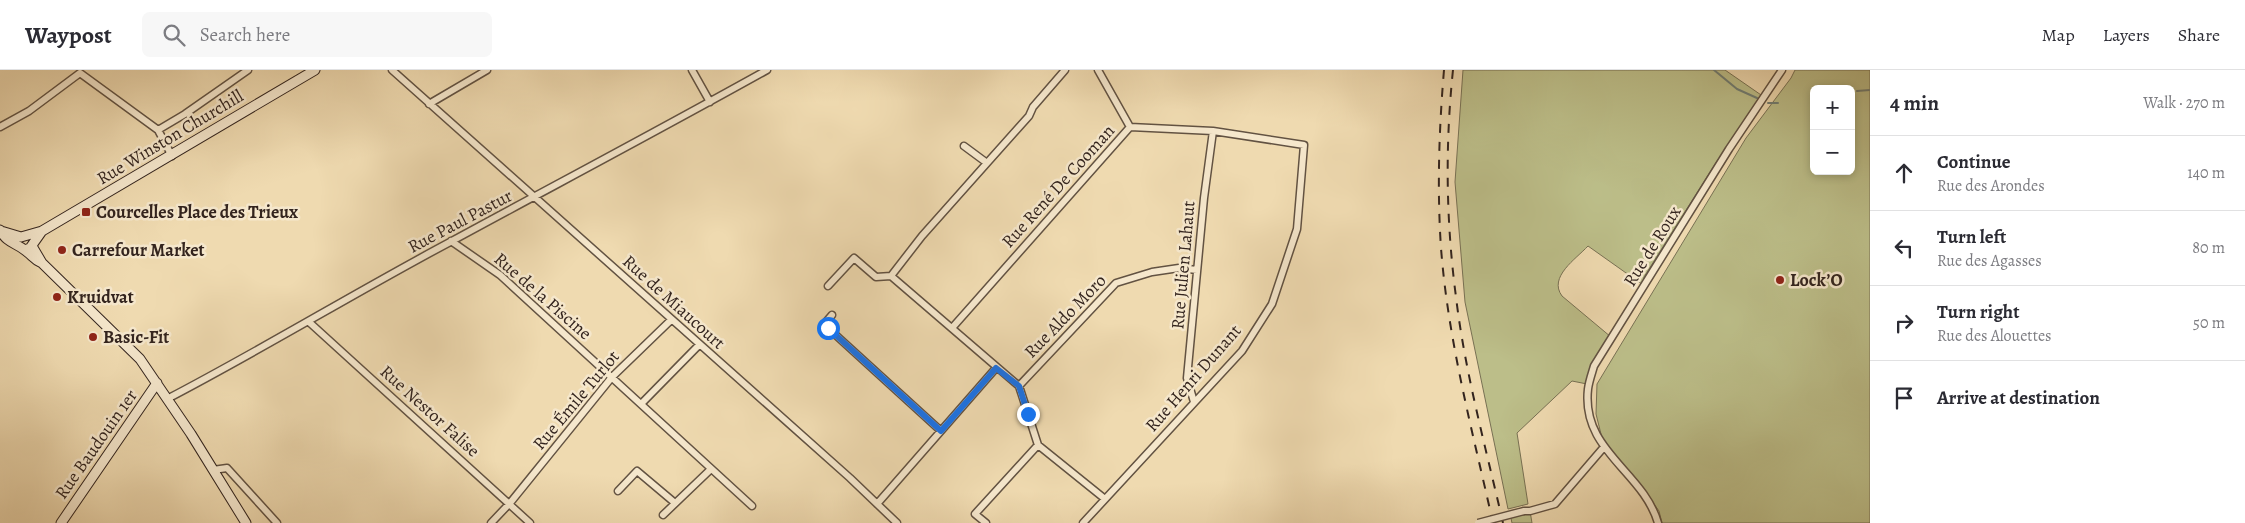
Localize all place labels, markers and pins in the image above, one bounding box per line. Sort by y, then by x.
place label: Courcelles Place des Trieux [96,200,298,224]
marker: Courcelles Place des Trieux [80,206,92,218]
place label: Carrefour Market [72,238,205,262]
marker: Carrefour Market [56,244,68,256]
place label: Lock’O [1790,268,1843,292]
marker: Lock’O [1774,274,1786,286]
place label: Kruidvat [67,285,134,309]
marker: Kruidvat [51,291,63,303]
place label: Basic-Fit [103,325,169,349]
marker: Basic-Fit [87,331,99,343]

